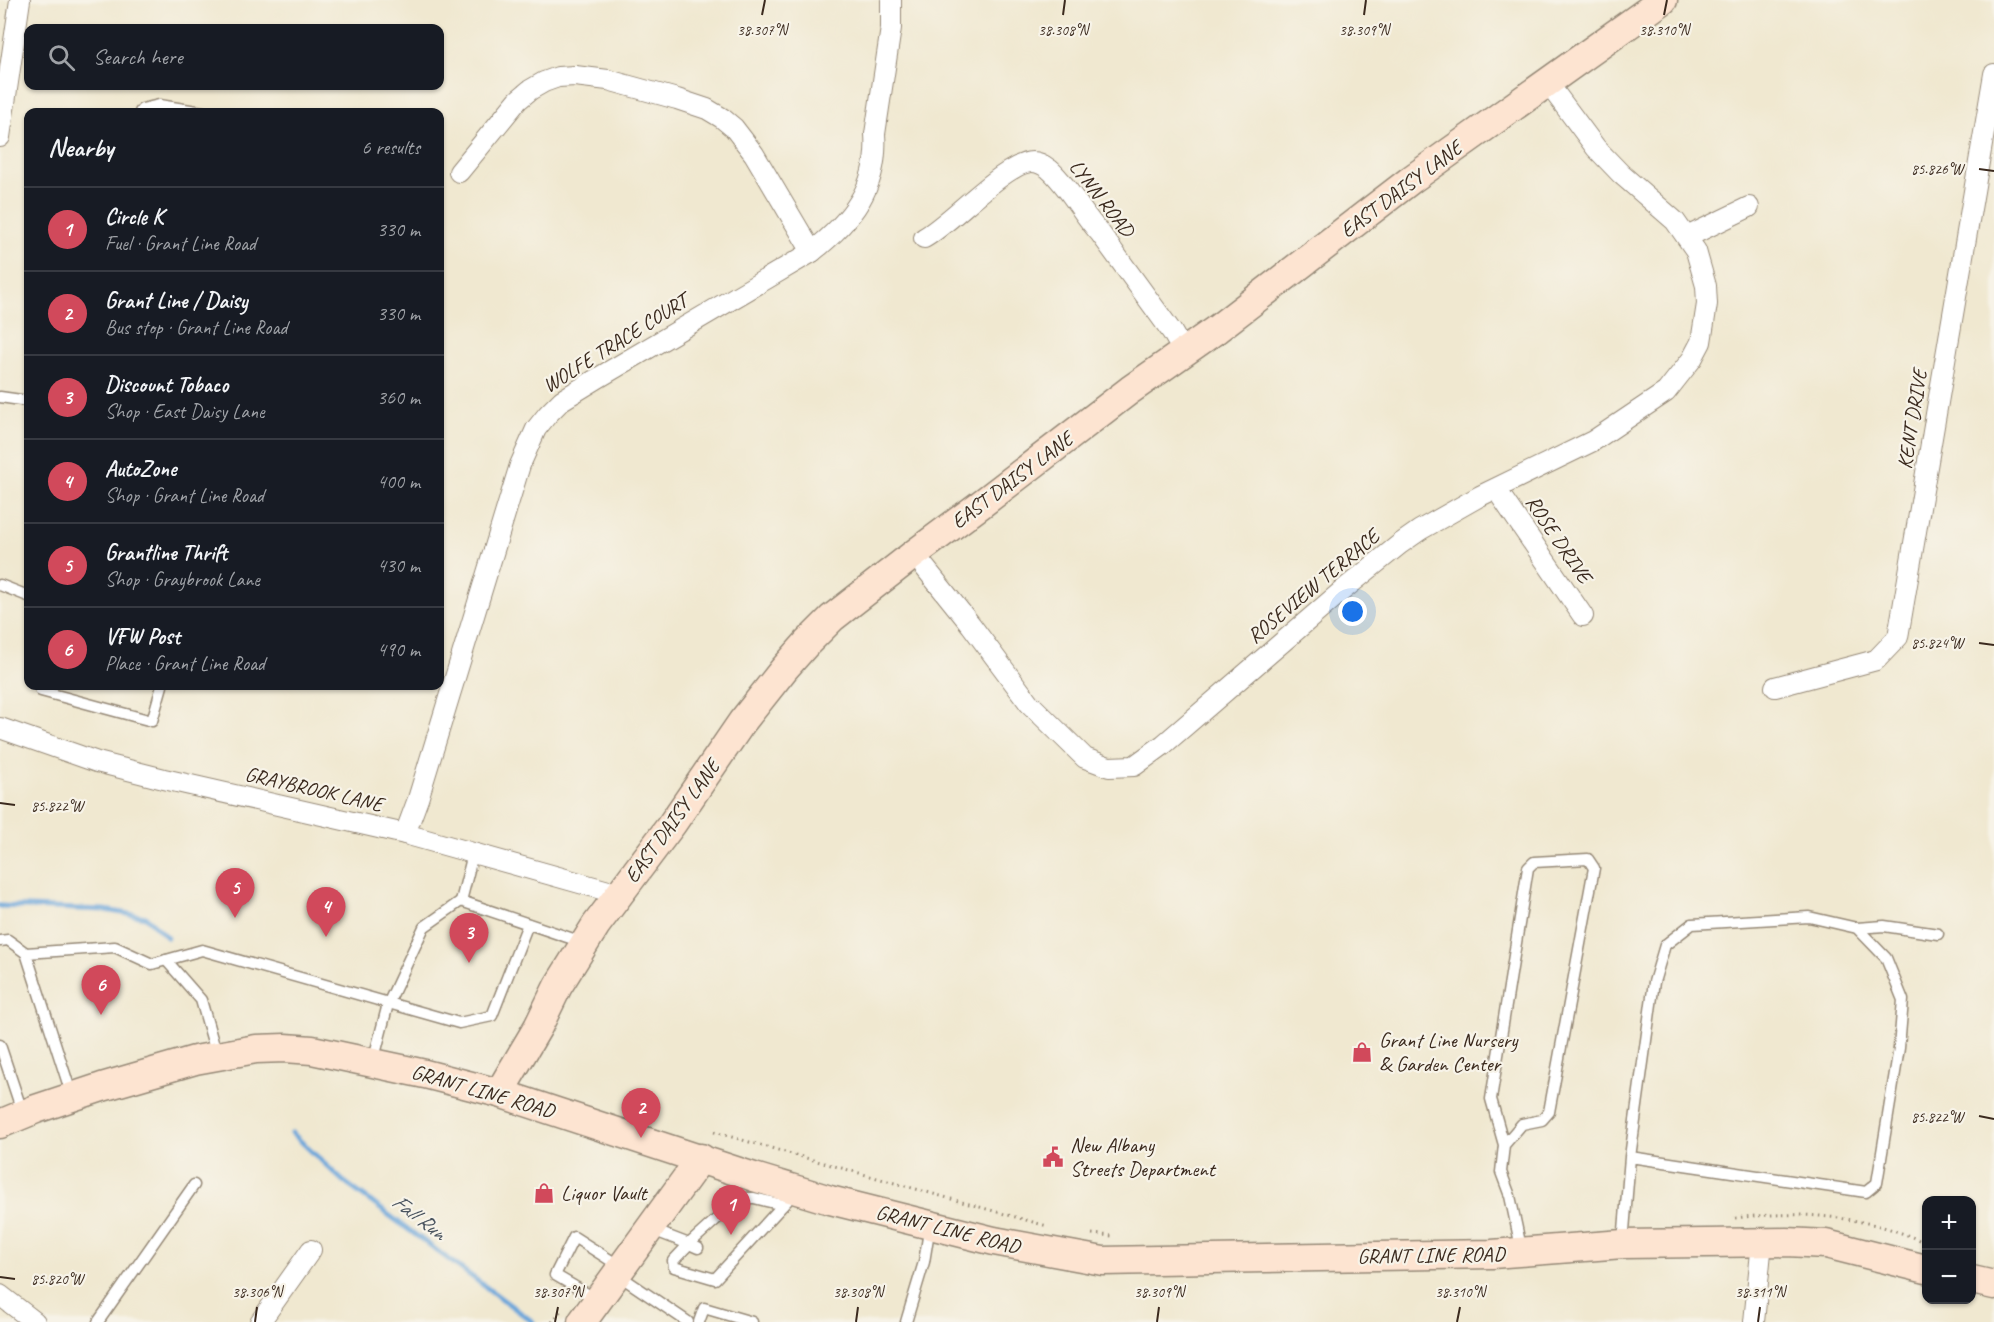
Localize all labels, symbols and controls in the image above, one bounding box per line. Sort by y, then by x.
text: 38.307°N [737,21,790,40]
text: 38.308°N [1038,21,1091,40]
text: 38.309°N [1339,21,1392,40]
text: 38.310°N [1639,21,1692,40]
search box [24,24,444,90]
icon: search [45,41,78,74]
text: Search here [93,43,183,71]
text: Nearby [48,131,113,164]
street label: EAST DAISY LANE [1335,133,1469,243]
text: 6 results [361,135,420,160]
street label: LYNN ROAD [1064,154,1141,243]
text: 85.826°W [1911,160,1966,179]
text: Circle K [105,203,163,231]
text: 1 [63,217,72,242]
text: 330 m [377,217,420,242]
text: Fuel · Grant Line Road [105,231,256,256]
street label: WOLFE TRACE COURT [538,285,697,398]
text: Grant Line / Daisy [105,287,247,315]
text: 2 [63,301,72,326]
text: 330 m [377,301,420,326]
text: Bus stop · Grant Line Road [105,315,287,340]
street label: KENT DRIVE [1891,365,1933,471]
text: Discount Tobaco [105,371,228,399]
text: 3 [63,385,72,410]
text: 360 m [377,385,420,410]
text: Shop · East Daisy Lane [105,399,265,424]
street label: EAST DAISY LANE [946,424,1080,534]
text: AutoZone [105,455,176,483]
text: 4 [63,469,72,494]
text: 400 m [377,469,420,494]
text: Shop · Grant Line Road [105,483,264,508]
street label: ROSE DRIVE [1520,490,1599,590]
street label: ROSEVIEW TERRACE [1242,521,1387,649]
text: Grantline Thrift [105,539,227,567]
text: 5 [63,553,72,578]
text: 430 m [377,553,420,578]
text: Shop · Graybrook Lane [105,567,260,592]
your location [1338,597,1367,626]
text: VFW Post [105,623,180,651]
text: 85.824°W [1911,634,1966,653]
text: 6 [63,637,72,662]
text: 490 m [377,637,420,662]
text: Place · Grant Line Road [105,651,265,676]
street label: EAST DAISY LANE [619,752,727,888]
street label: GRAYBROOK LANE [243,761,388,818]
text: 85.822°W [31,797,86,816]
pin: 5 [216,868,254,918]
pin: 4 [306,888,346,937]
pin: 3 [450,914,488,963]
pin: 6 [82,966,120,1015]
place label: Grant Line Nursery & Garden Center [1379,1027,1519,1077]
shop icon: Grant Line Nursery & Garden Center [1350,1040,1374,1064]
street label: GRANT LINE ROAD [409,1058,559,1124]
pin: 2 [622,1088,660,1138]
text: 85.822°W [1911,1108,1966,1127]
place label: New Albany Streets Department [1070,1132,1217,1182]
public building icon: New Albany Streets Department [1041,1145,1065,1169]
place label: Liquor Vault [561,1180,649,1206]
shop icon: Liquor Vault [532,1181,556,1205]
pin: 1 [712,1186,750,1235]
water label: Fall Run [386,1188,453,1248]
map controls [1922,1196,1976,1304]
button: + [1922,1196,1976,1250]
street label: GRANT LINE ROAD [873,1199,1024,1260]
street label: GRANT LINE ROAD [1357,1241,1507,1269]
button: − [1922,1250,1976,1304]
text: 85.820°W [31,1270,86,1289]
text: 38.306°N [232,1283,285,1302]
text: 38.307°N [533,1283,586,1302]
text: 38.308°N [833,1283,886,1302]
text: 38.309°N [1134,1283,1187,1302]
text: 38.310°N [1435,1283,1488,1302]
text: 38.311°N [1735,1283,1788,1302]

